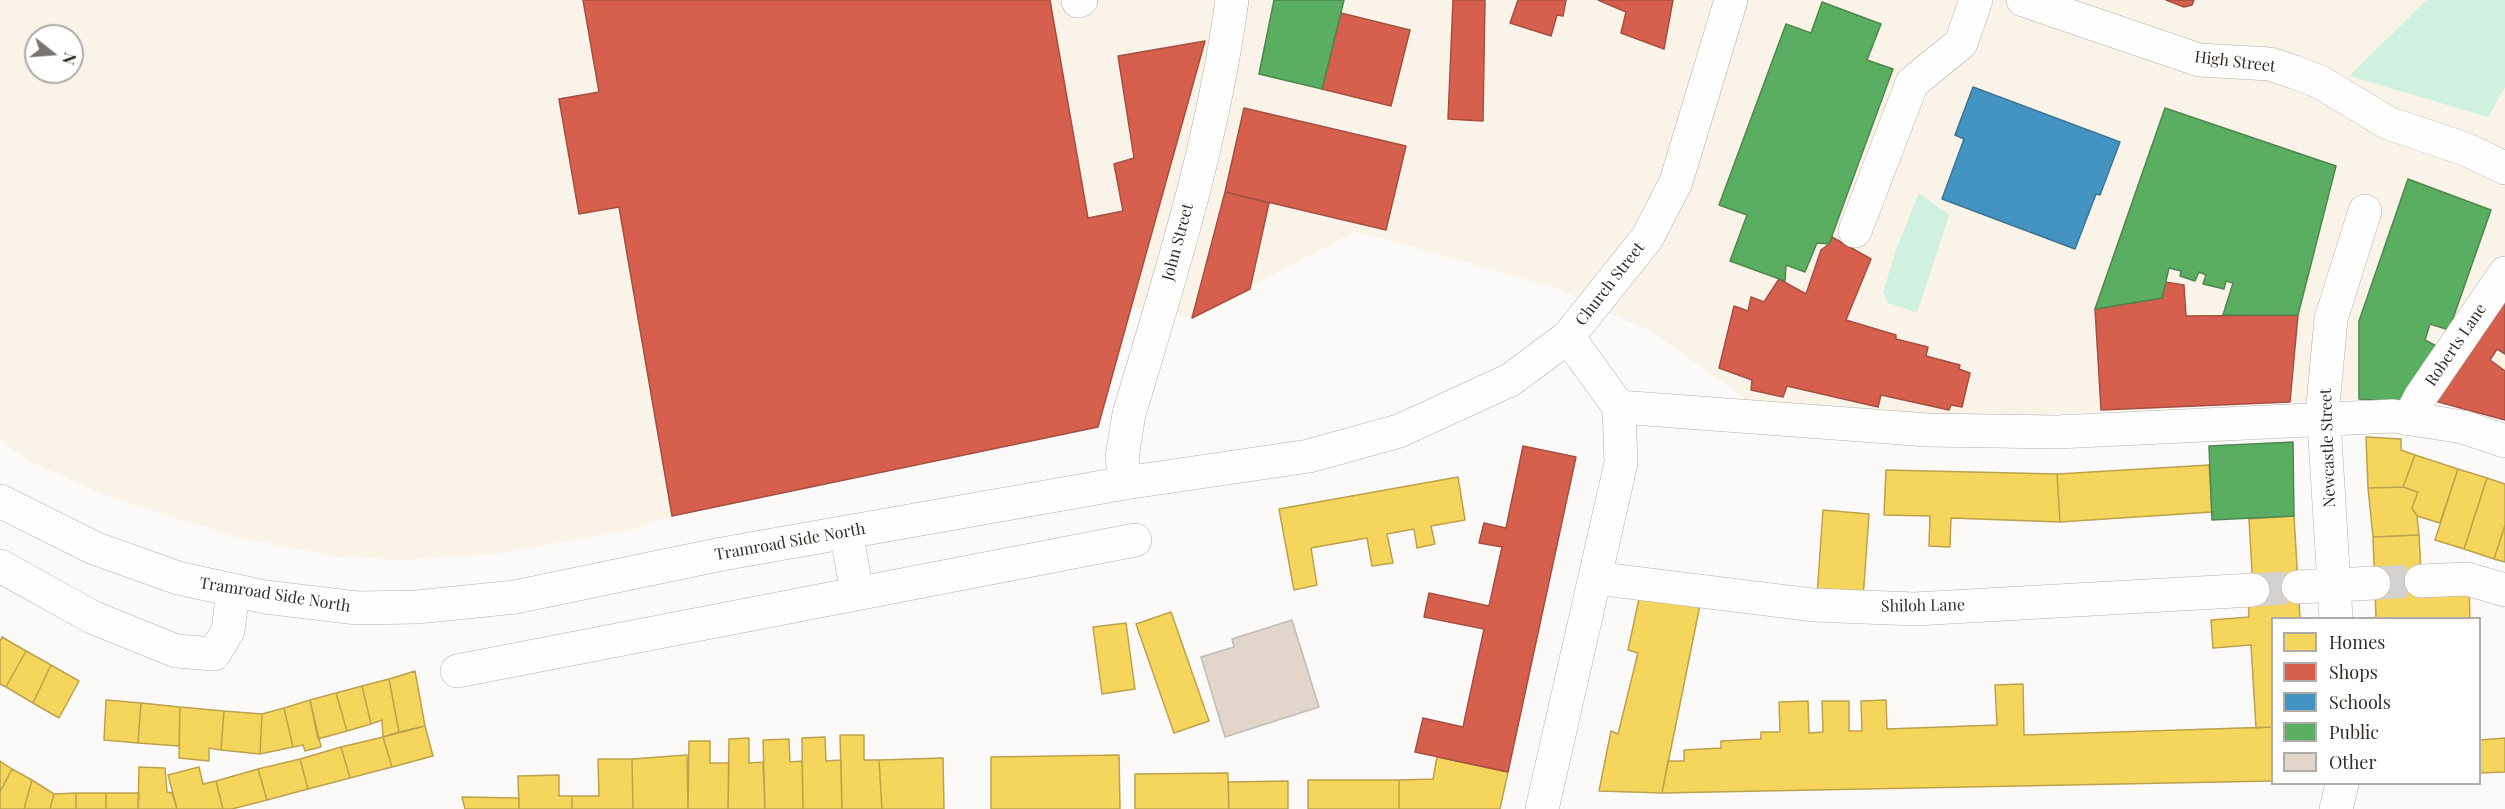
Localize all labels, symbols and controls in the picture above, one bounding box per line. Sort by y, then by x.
north arrow [24,24,84,84]
street label: High Street [2193,47,2277,77]
text: N [58,50,82,67]
street label: John Street [1158,201,1198,283]
street label: Church Street [1571,238,1649,330]
street label: Roberts Lane [2421,300,2491,390]
street label: Newcastle Street [2316,388,2340,508]
street label: Tramroad Side North [713,519,867,565]
street label: Tramroad Side North [198,574,352,616]
street label: Shiloh Lane [1881,596,1965,616]
legend [2271,617,2481,785]
text: Homes [2329,630,2385,654]
text: Shops [2329,660,2378,684]
text: Schools [2329,690,2391,714]
text: Public [2329,720,2379,744]
text: Other [2329,750,2376,774]

